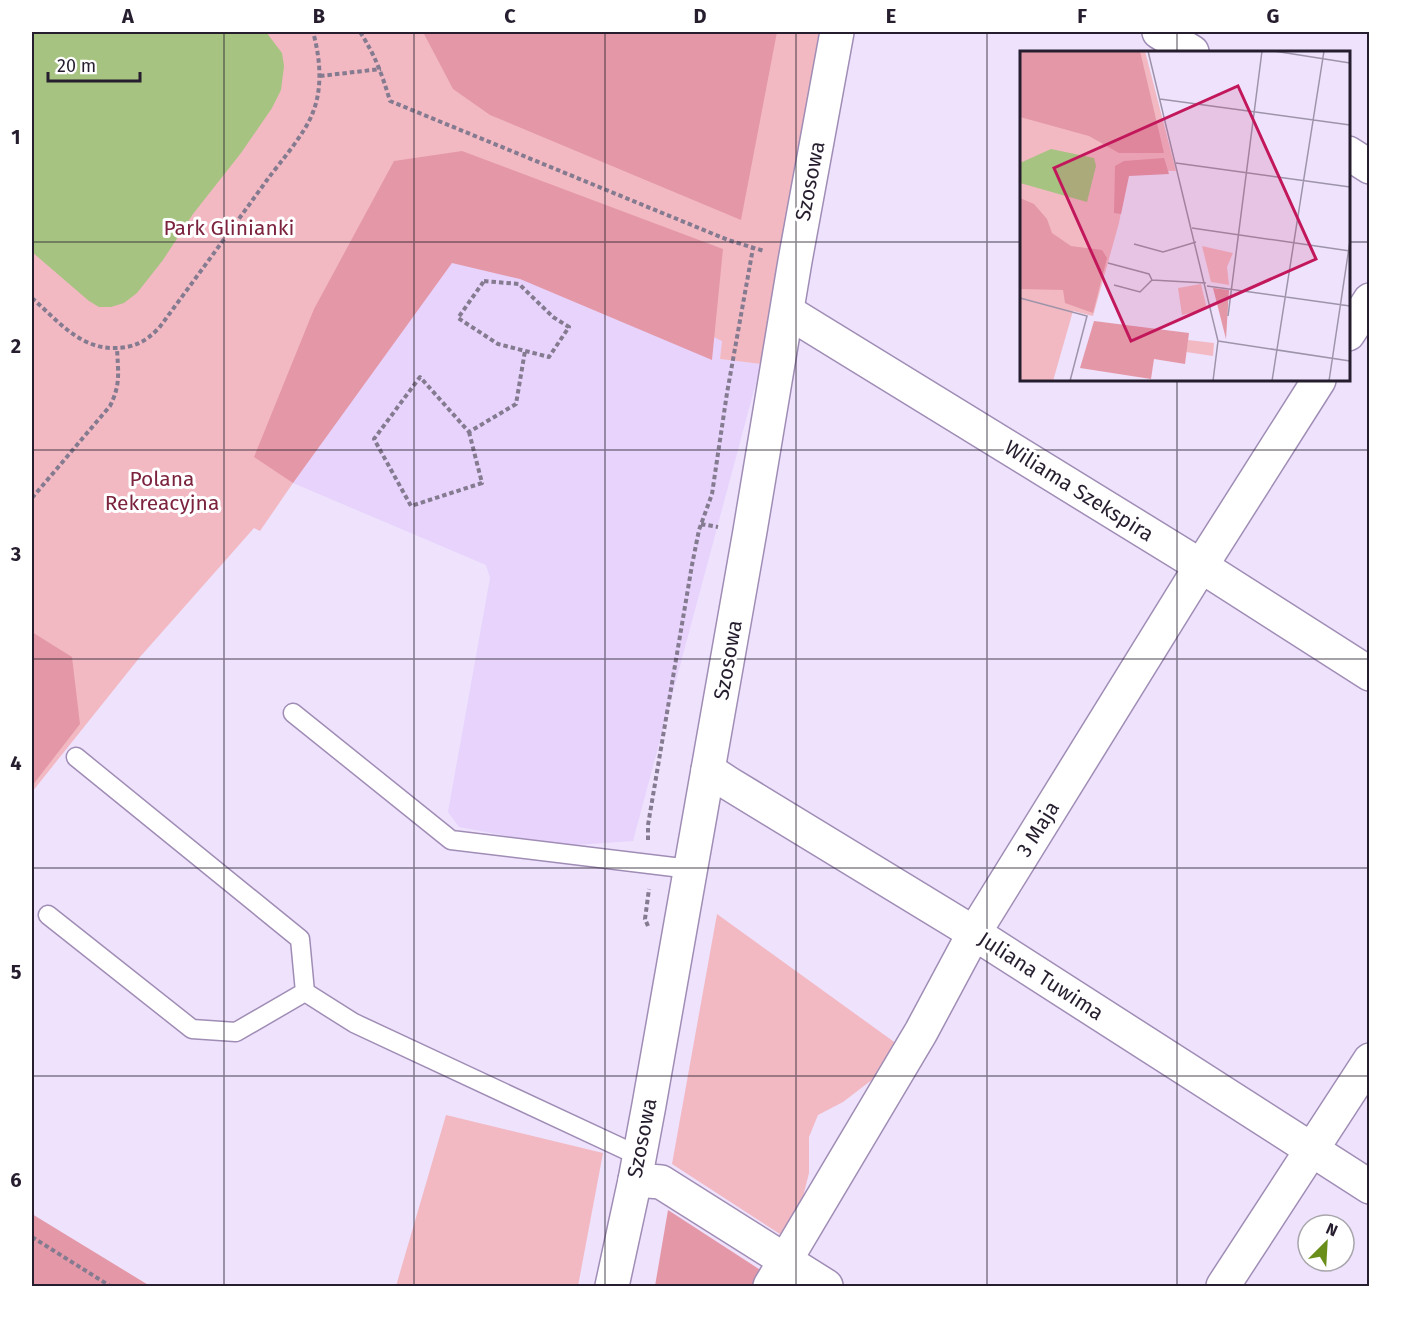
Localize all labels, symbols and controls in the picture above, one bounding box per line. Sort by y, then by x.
text: A [121,4,135,28]
text: B [313,4,325,28]
text: C [504,4,516,28]
text: D [693,4,707,28]
text: E [886,4,896,28]
text: F [1077,4,1087,28]
text: G [1267,4,1279,28]
scale bar [48,45,140,83]
inset map [1020,51,1350,381]
text: 20 m [57,55,96,77]
text: 1 [11,125,21,149]
street label: Szosowa [790,139,830,223]
park label: Park Glinianki [164,215,294,241]
text: 2 [11,334,21,358]
street label: Wiliama Szekspira [1000,435,1158,547]
park label: Polana Rekreacyjna [105,466,219,516]
text: 3 [10,542,21,566]
street label: Szosowa [708,618,748,702]
text: 4 [10,751,22,775]
street label: 3 Maja [1011,796,1065,862]
street label: Juliana Tuwima [974,926,1108,1026]
text: 5 [11,960,22,984]
street label: Szosowa [622,1096,662,1180]
text: 6 [10,1168,22,1192]
north arrow [1296,1213,1356,1273]
text: N [1323,1219,1341,1241]

